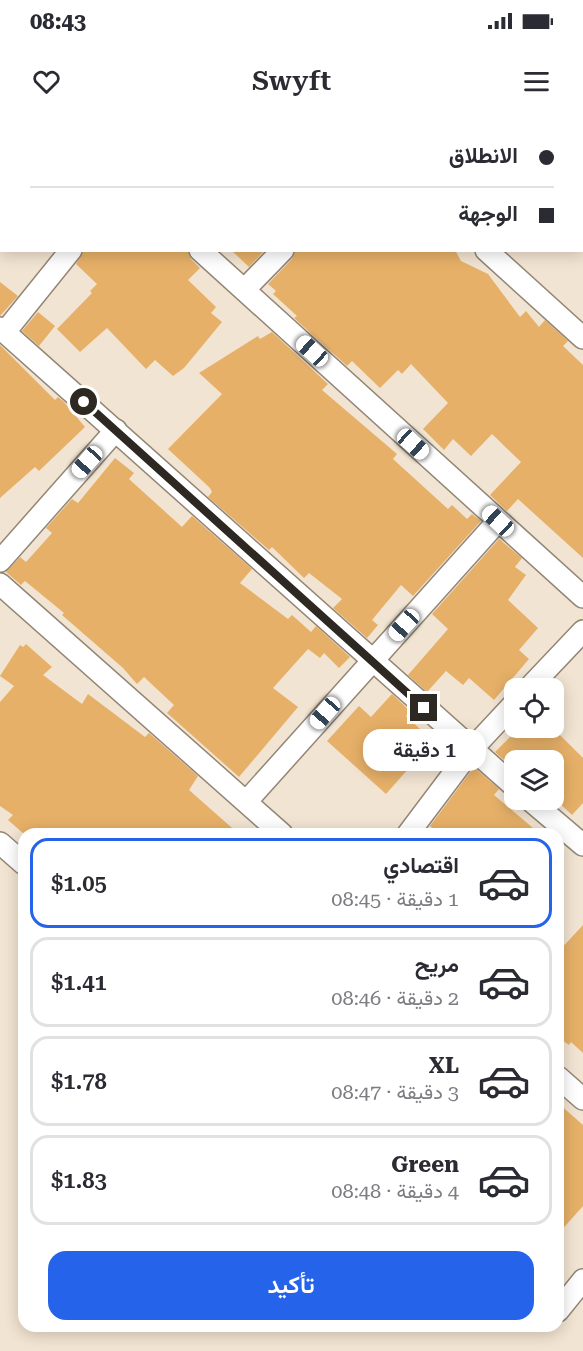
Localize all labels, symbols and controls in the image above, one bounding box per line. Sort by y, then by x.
text: 08:43 [30,9,86,34]
icon: heart [30,65,63,98]
text: Swyft [252,65,331,97]
icon: menu [520,65,553,98]
text: الانطلاق [449,143,518,168]
text: الوجهة [458,201,518,226]
car [293,332,331,370]
route start [70,388,97,415]
car [394,425,432,463]
car [68,443,106,481]
car [479,502,517,540]
car [385,606,423,644]
map controls [504,678,564,810]
button: locate [504,678,564,738]
car [306,694,344,732]
route end [410,694,437,721]
callout: 1 دقيقة [362,729,486,771]
text: 1 دقيقة [393,738,456,762]
button: layers [504,750,564,810]
text: اقتصادي [383,853,459,878]
icon: car [477,856,531,910]
text: $1.05 [51,871,107,896]
text: 1 دقيقة · 08:45 [331,887,459,911]
text: مريح [415,952,459,977]
icon: car [477,955,531,1009]
text: $1.41 [51,970,107,995]
text: 2 دقيقة · 08:46 [331,986,459,1010]
text: XL [429,1053,459,1078]
icon: car [477,1054,531,1108]
text: $1.78 [51,1069,107,1094]
text: 3 دقيقة · 08:47 [331,1080,459,1104]
text: Green [391,1152,459,1177]
icon: car [477,1153,531,1207]
text: $1.83 [51,1168,107,1193]
text: 4 دقيقة · 08:48 [331,1179,459,1203]
button: تأكيد [48,1251,534,1320]

